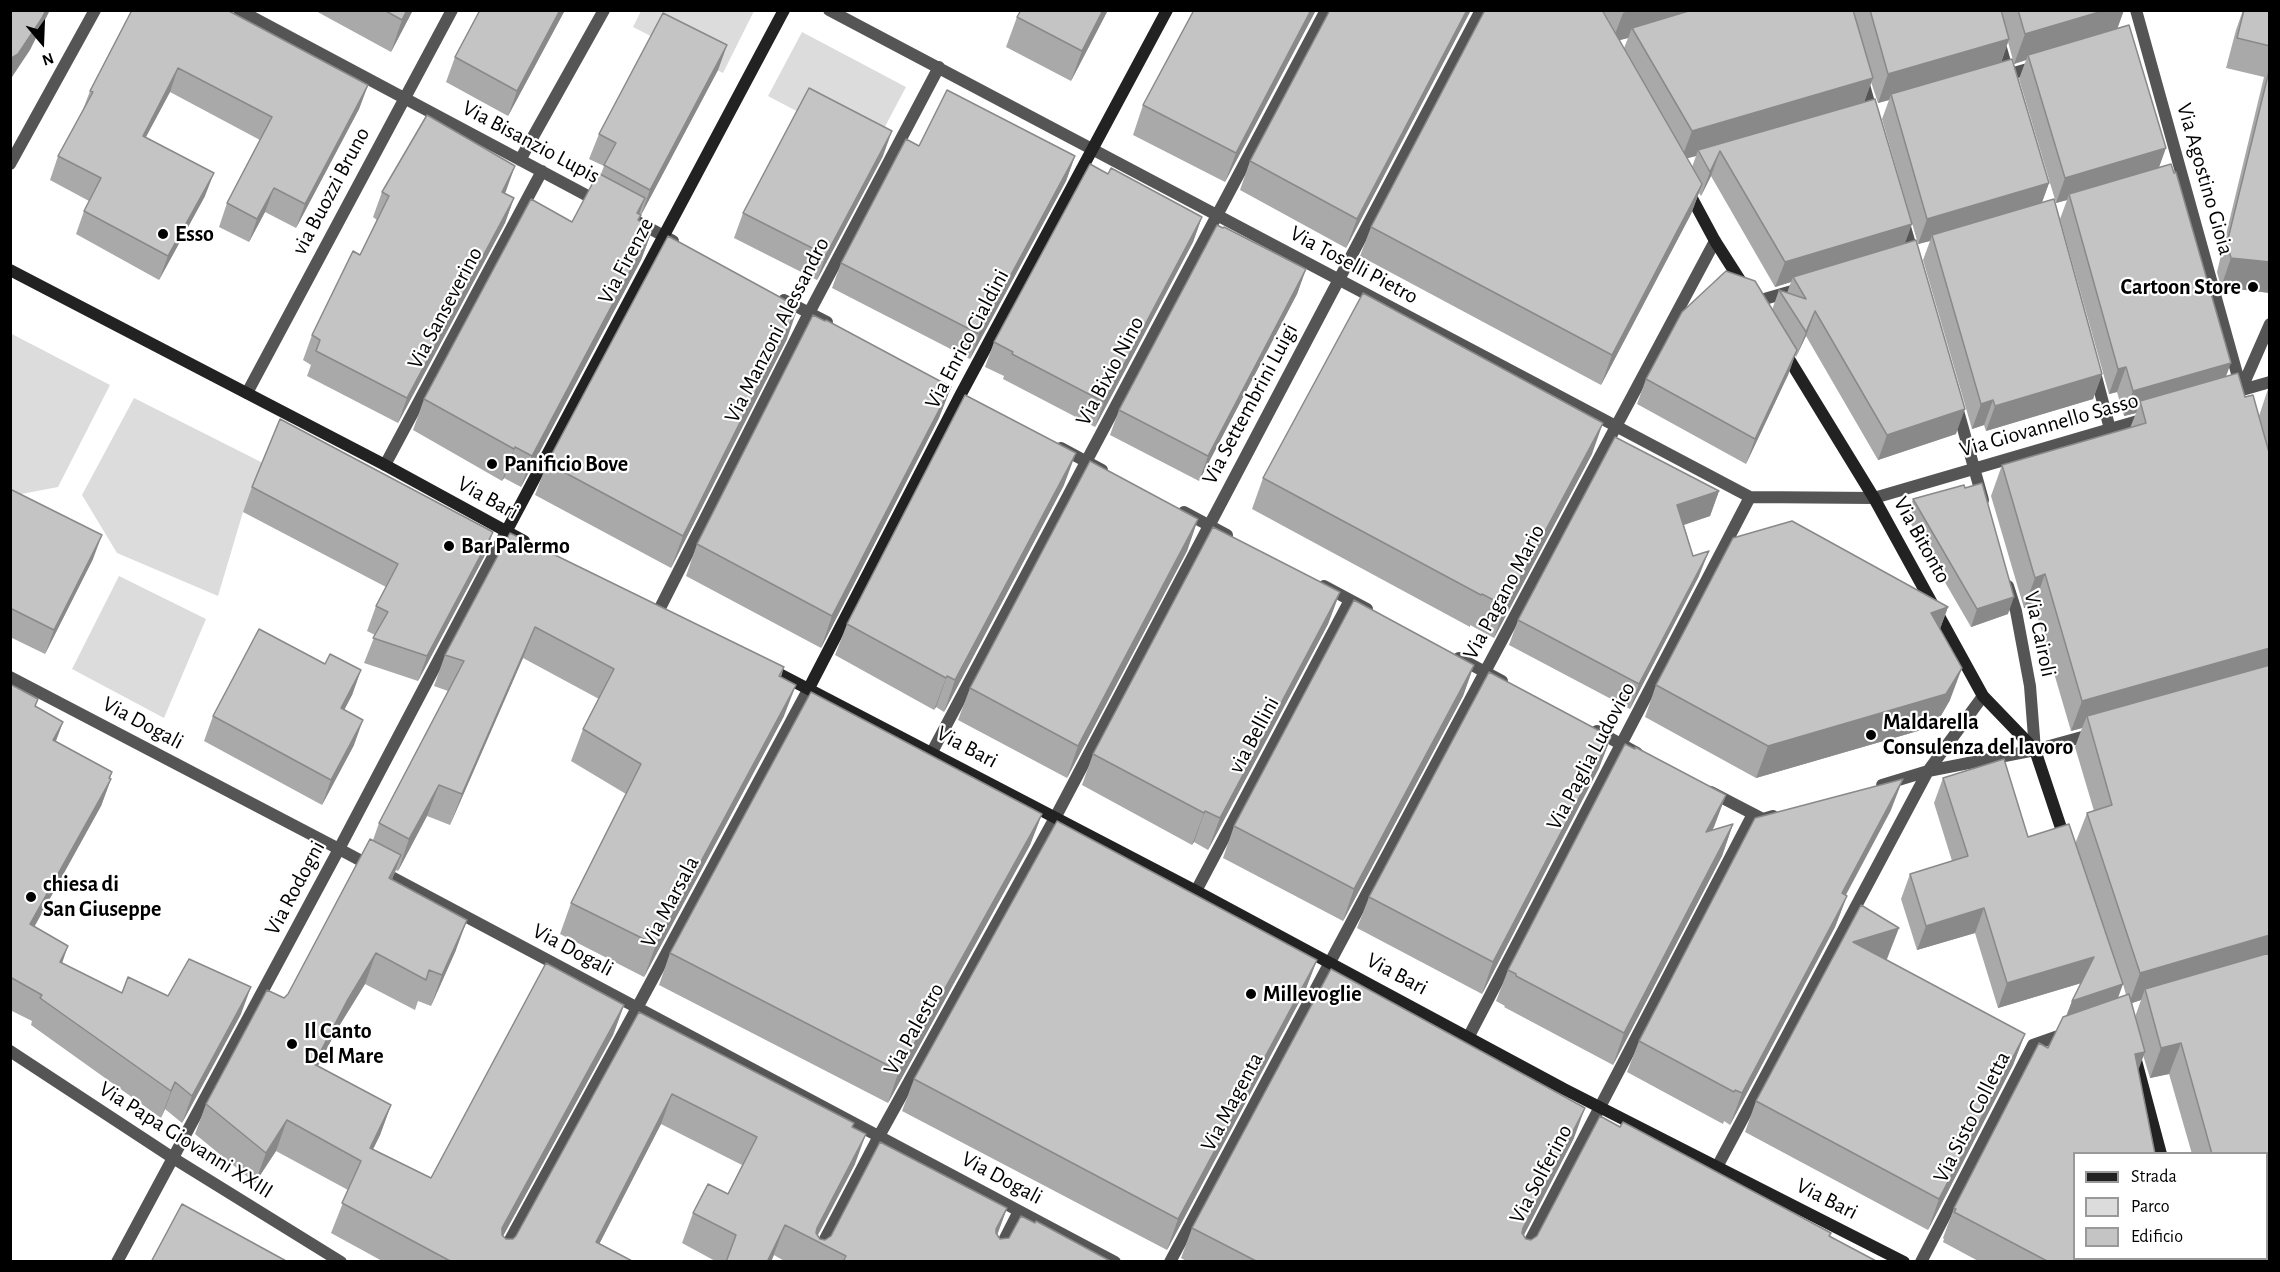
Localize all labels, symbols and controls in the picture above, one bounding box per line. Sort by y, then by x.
north arrow [12,12,72,72]
text: N [40,50,56,68]
street label: Via Bisanzio Lupis [458,95,604,189]
street label: Via Agostino Gioia [2171,100,2239,258]
street label: via Buozzi Bruno [286,123,376,259]
street label: Via Firenze [592,213,660,309]
street label: Via Toselli Pietro [1285,220,1423,310]
place label: Esso [175,221,214,247]
marker: Esso [156,227,170,241]
street label: Via Manzoni Alessandro [719,233,835,427]
street label: Via Sanseverino [402,242,488,374]
street label: Via Enrico Cialdini [919,265,1015,413]
place label: Cartoon Store [2121,274,2241,300]
marker: Cartoon Store [2246,280,2260,294]
street label: Via Bixio Nino [1070,312,1150,430]
street label: Via Settembrini Luigi [1196,319,1304,489]
street label: Via Giovannello Sasso [1957,387,2141,463]
place label: Panificio Bove [504,451,628,477]
marker: Panificio Bove [485,457,499,471]
street label: Via Bari [453,471,523,525]
street label: Via Bitonto [1887,492,1957,588]
street label: Via Pagano Mario [1457,520,1551,664]
place label: Bar Palermo [461,533,570,559]
marker: Bar Palermo [442,539,456,553]
street label: Via Cairoli [2018,589,2062,679]
street label: Via Paglia Ludovico [1541,677,1641,835]
street label: Via Dogali [98,691,188,755]
street label: via Bellini [1223,692,1285,778]
place label: Maldarella Consulenza del lavoro [1883,709,2073,760]
street label: Via Bari [932,720,1002,774]
marker: Maldarella Consulenza del lavoro [1864,728,1878,742]
street label: Via Rodogni [259,836,331,940]
street label: Via Marsala [635,852,705,952]
place label: chiesa di San Giuseppe [43,871,161,922]
marker: chiesa di San Giuseppe [24,890,38,904]
street label: Via Dogali [528,918,618,982]
street label: Via Bari [1362,947,1432,1001]
street label: Via Palestro [878,978,950,1080]
place label: Millevoglie [1263,981,1362,1007]
marker: Millevoglie [1244,987,1258,1001]
place label: Il Canto Del Mare [304,1018,384,1070]
marker: Il Canto Del Mare [285,1037,299,1051]
street label: Via Sisto Colletta [1928,1047,2016,1187]
street label: Via Magenta [1195,1048,1269,1156]
street label: Via Papa Giovanni XXIII [94,1076,278,1204]
street label: Via Solferino [1504,1120,1578,1228]
street label: Via Dogali [957,1146,1047,1210]
legend [2073,1152,2268,1260]
text: Strada [2131,1168,2177,1186]
street label: Via Bari [1792,1172,1862,1226]
text: Parco [2131,1198,2170,1216]
text: Edificio [2131,1228,2183,1246]

